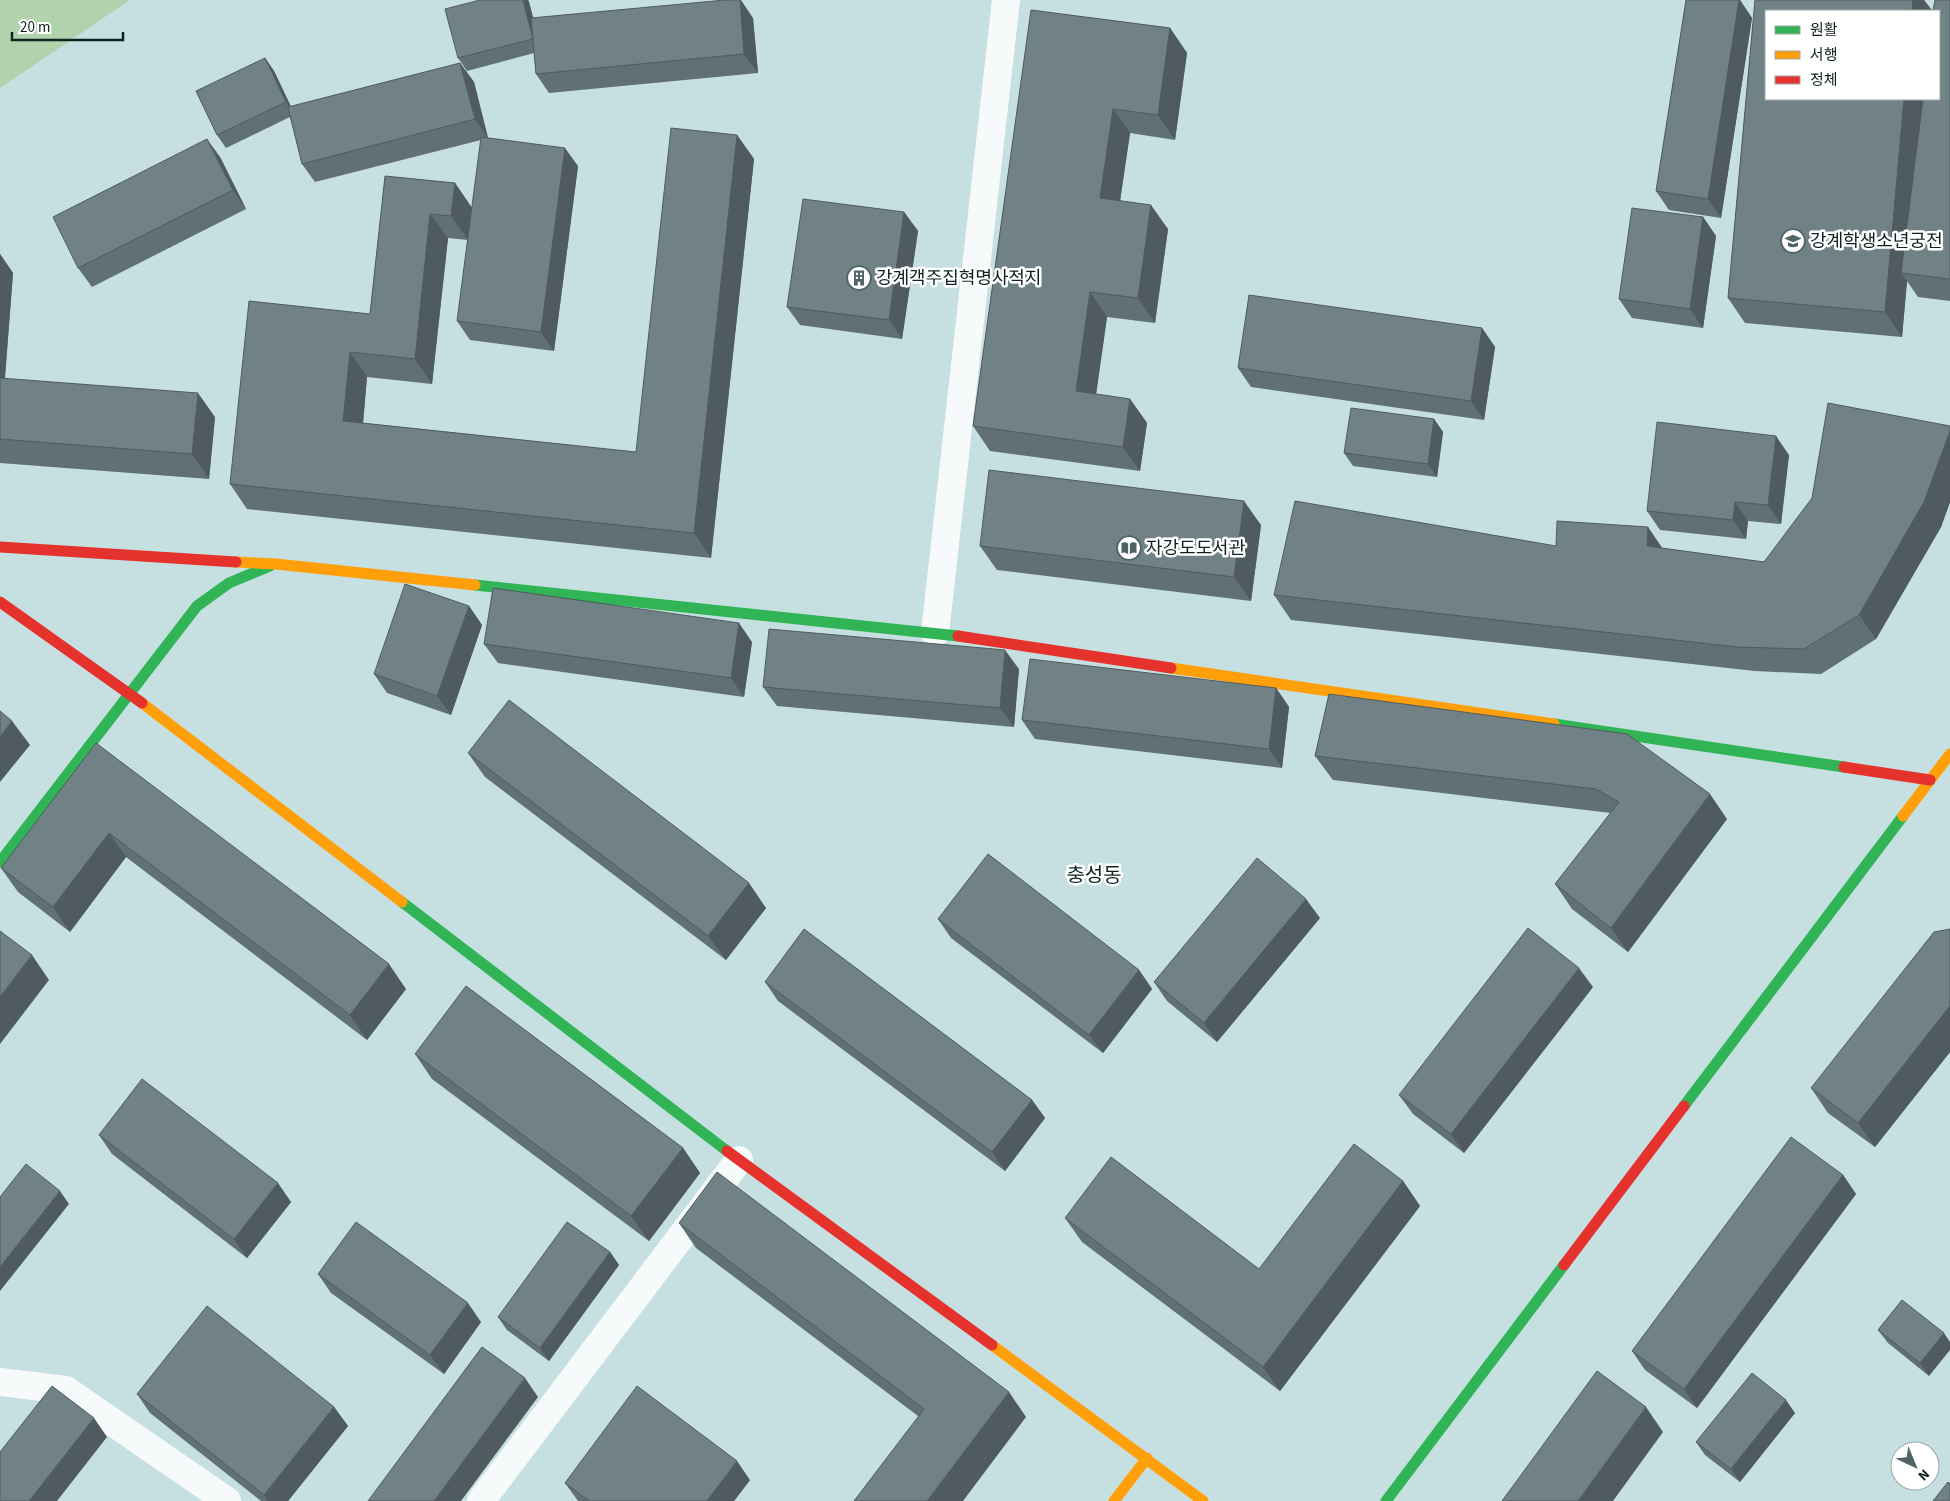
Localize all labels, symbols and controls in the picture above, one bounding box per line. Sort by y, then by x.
scale bar [12,10,124,42]
legend [1765,10,1940,100]
text: 20 m [20,17,50,38]
text: 원활 [1810,20,1838,41]
text: 서행 [1810,45,1838,66]
text: 정체 [1810,70,1838,91]
school or university icon: 강계학생소년궁전 [1780,228,1806,254]
place label: 강계학생소년궁전 [1810,229,1942,254]
building icon: 강계객주집혁명사적지 [846,265,872,291]
place label: 강계객주집혁명사적지 [876,266,1042,291]
library icon: 자강도도서관 [1116,535,1142,561]
place label: 자강도도서관 [1146,536,1246,561]
district label: 충성동 [1066,862,1122,890]
north arrow [1890,1441,1940,1491]
text: N [1913,1464,1934,1485]

